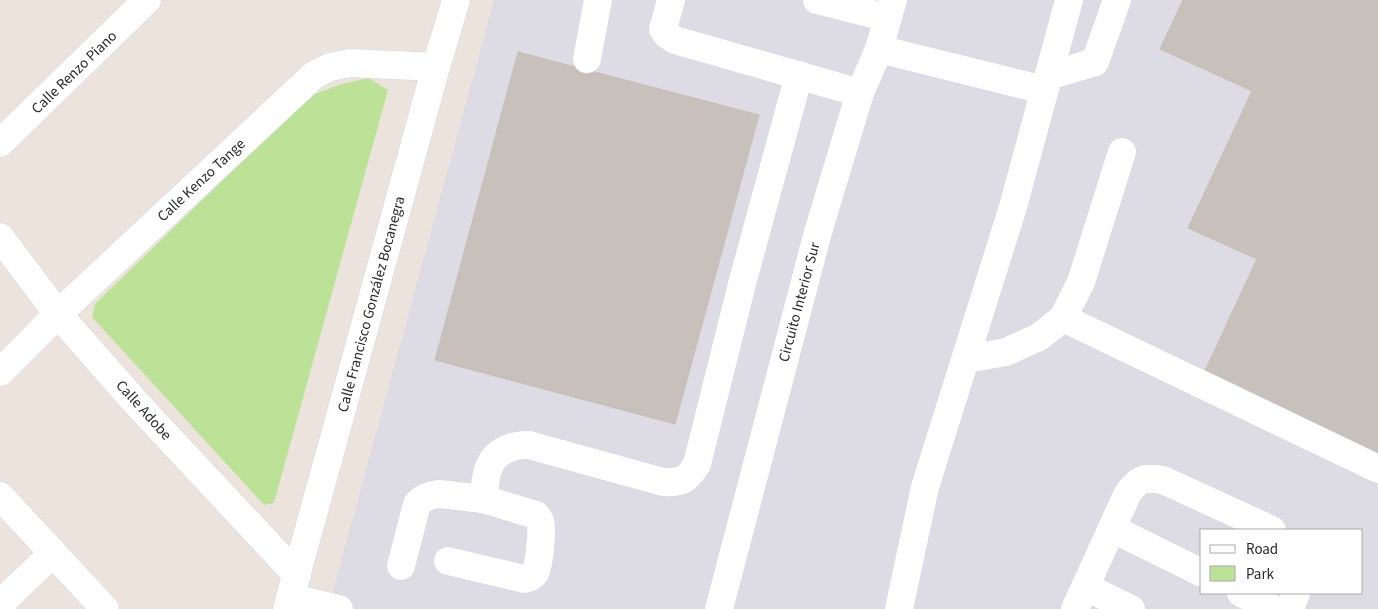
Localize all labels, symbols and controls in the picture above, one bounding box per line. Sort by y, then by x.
street label: Calle Renzo Piano [27,26,122,119]
street label: Calle Kenzo Tange [153,134,250,227]
street label: Calle Francisco González Bocanegra [332,194,410,415]
street label: Circuito Interior Sur [773,239,826,364]
street label: Calle Adobe [111,376,176,445]
legend [1200,529,1363,594]
text: Road [1246,539,1278,560]
text: Park [1246,564,1275,585]

